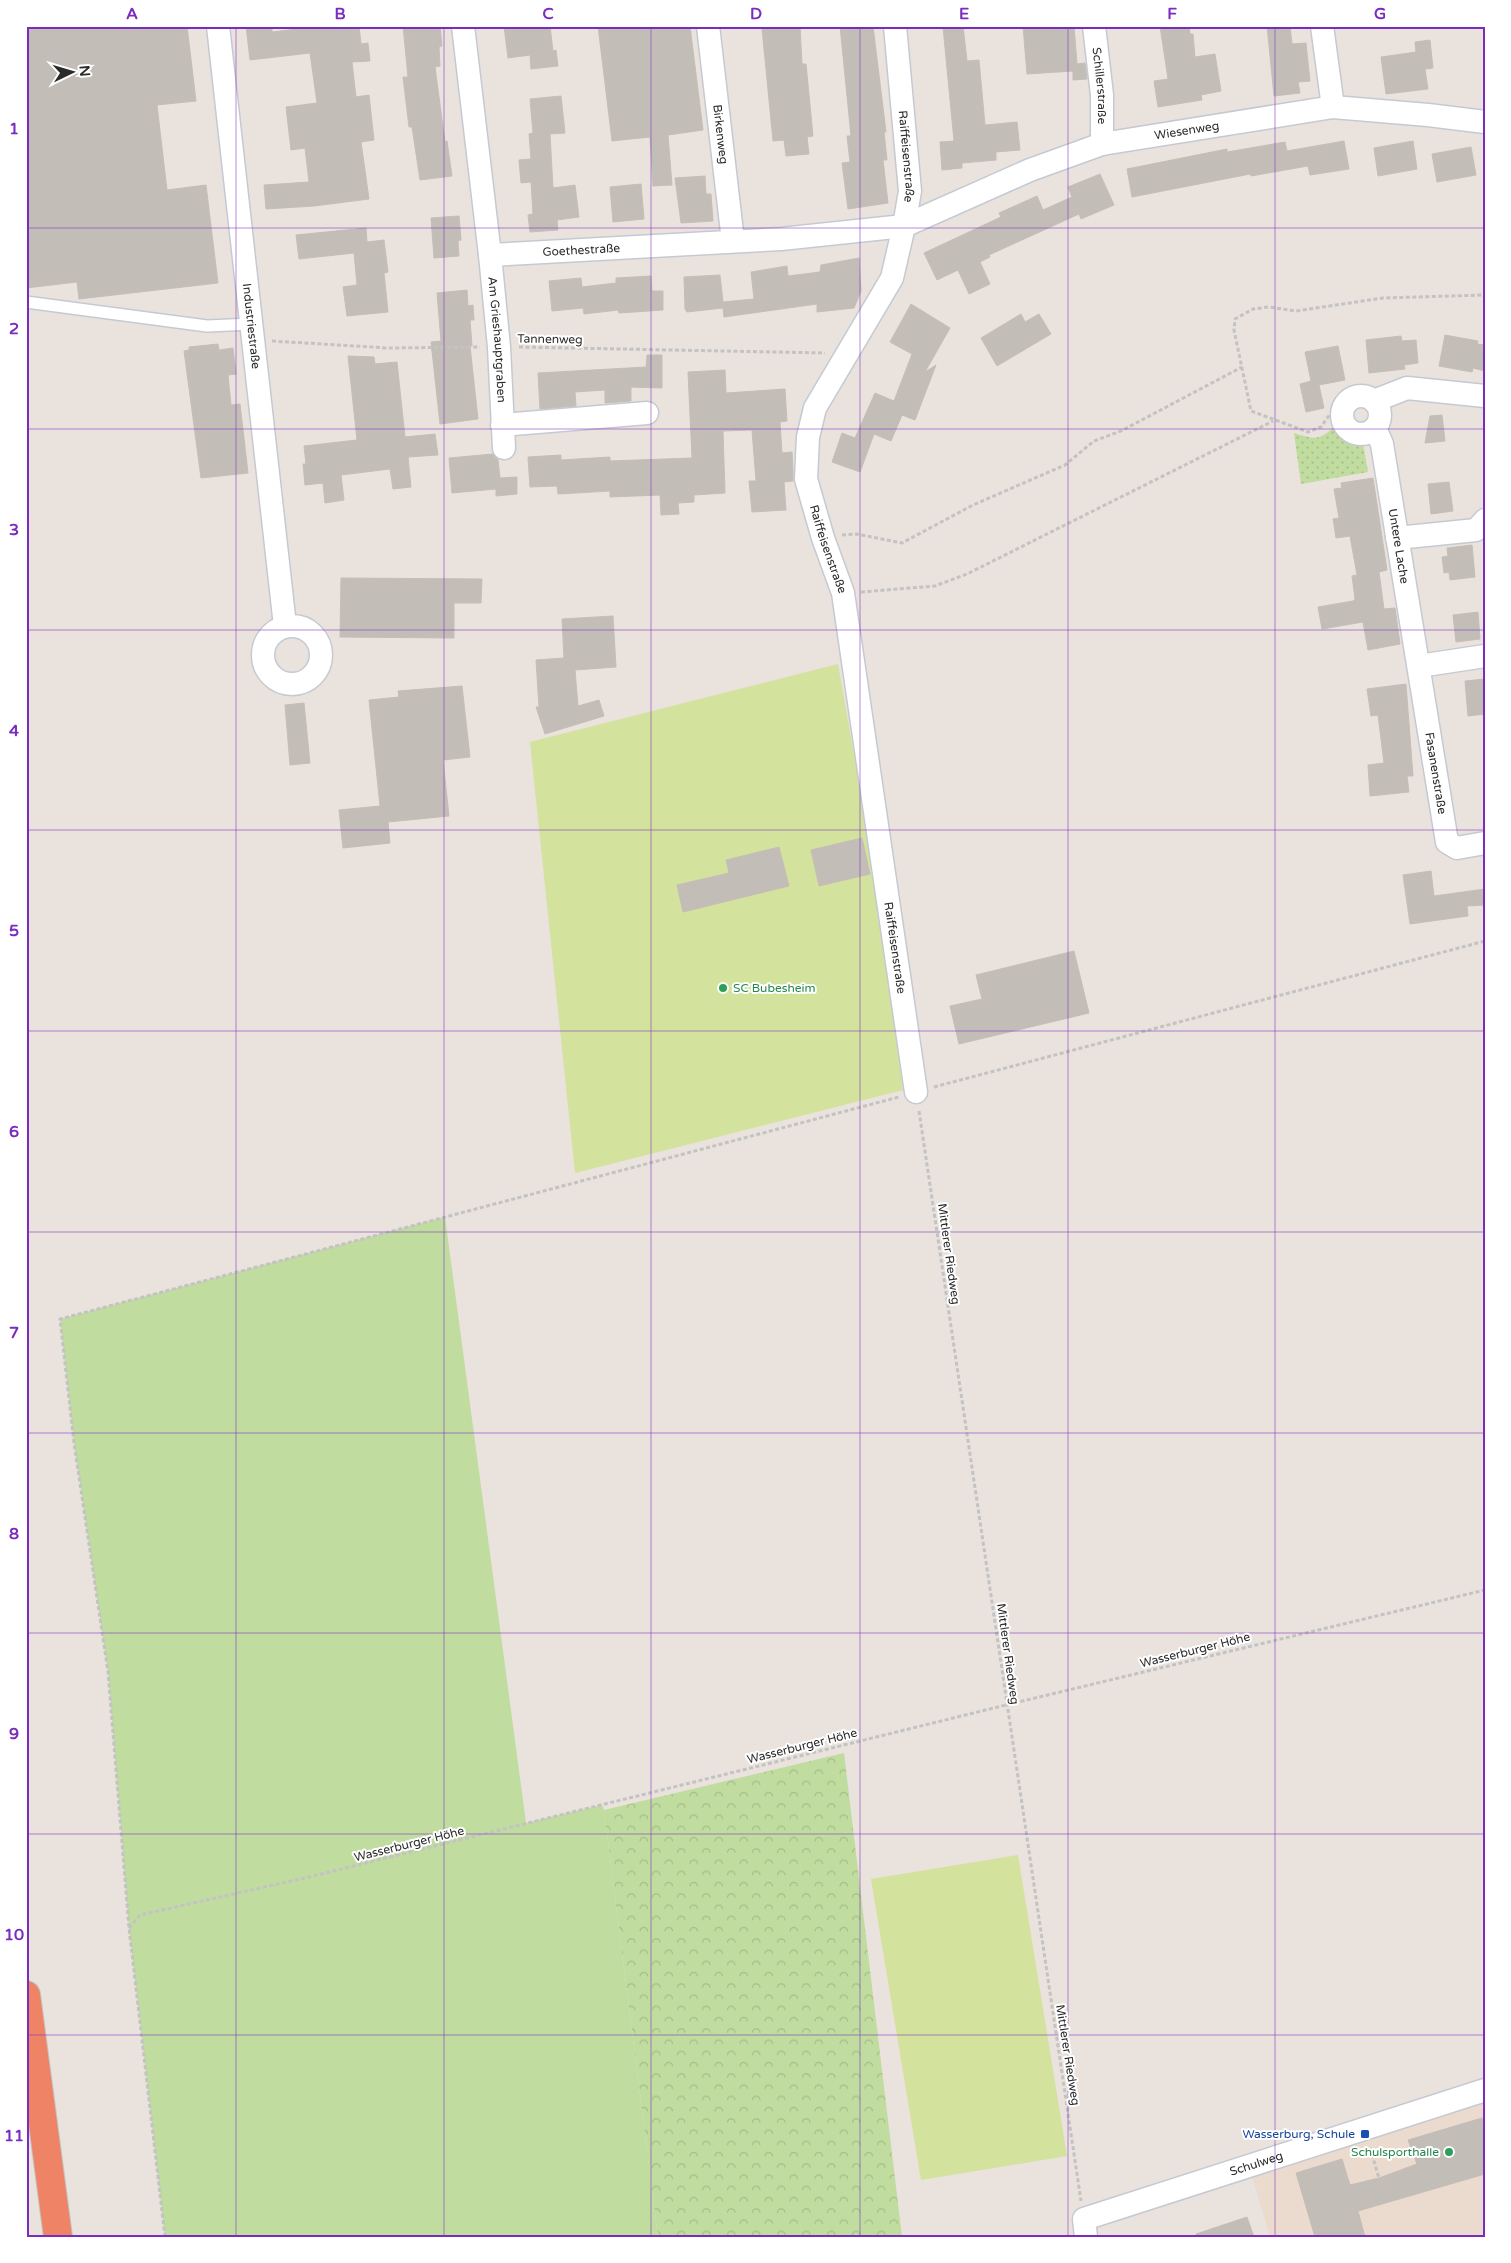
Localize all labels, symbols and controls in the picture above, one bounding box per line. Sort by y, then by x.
text: A [126,4,138,24]
text: B [334,4,346,24]
text: C [542,4,554,24]
text: D [750,4,762,24]
text: E [959,4,969,24]
text: F [1167,4,1177,24]
text: G [1374,4,1386,24]
street label: Schillerstraße [1090,46,1109,124]
north arrow [48,48,98,98]
text: N [75,65,93,77]
street label: Birkenweg [710,104,731,165]
street label: Raiffeisenstraße [896,110,917,204]
street label: Wiesenweg [1153,118,1220,143]
text: 1 [9,119,19,139]
street label: Goethestraße [542,241,621,259]
street label: Am Grieshauptgraben [485,276,509,403]
street label: Industriestraße [240,283,263,370]
text: 2 [9,319,19,339]
street label: Tannenweg [517,331,583,347]
street label: Raiffeisenstraße [807,503,850,595]
street label: Untere Lache [1386,508,1412,585]
text: 3 [9,520,19,540]
text: 4 [9,721,19,741]
street label: Fasanenstraße [1422,731,1449,815]
street label: Raiffeisenstraße [881,901,909,995]
text: 5 [9,921,19,941]
place label: SC Bubesheim [733,981,816,995]
marker: SC Bubesheim [717,982,729,994]
text: 6 [9,1122,19,1142]
street label: Mittlerer Riedweg [935,1203,963,1305]
text: 7 [9,1323,19,1343]
text: 8 [9,1524,19,1544]
street label: Mittlerer Riedweg [994,1603,1022,1705]
street label: Wasserburger Höhe [1138,1629,1252,1670]
text: 9 [9,1724,19,1744]
street label: Wasserburger Höhe [745,1725,859,1766]
street label: Wasserburger Höhe [352,1823,466,1864]
text: 10 [4,1925,24,1945]
street label: Mittlerer Riedweg [1053,2004,1083,2106]
text: 11 [4,2126,24,2146]
place label: Wasserburg, Schule [1242,2127,1355,2141]
marker: Wasserburg, Schule [1359,2128,1371,2140]
place label: Schulsporthalle [1351,2145,1439,2159]
marker: Schulsporthalle [1443,2146,1455,2158]
street label: Schulweg [1228,2148,1285,2179]

